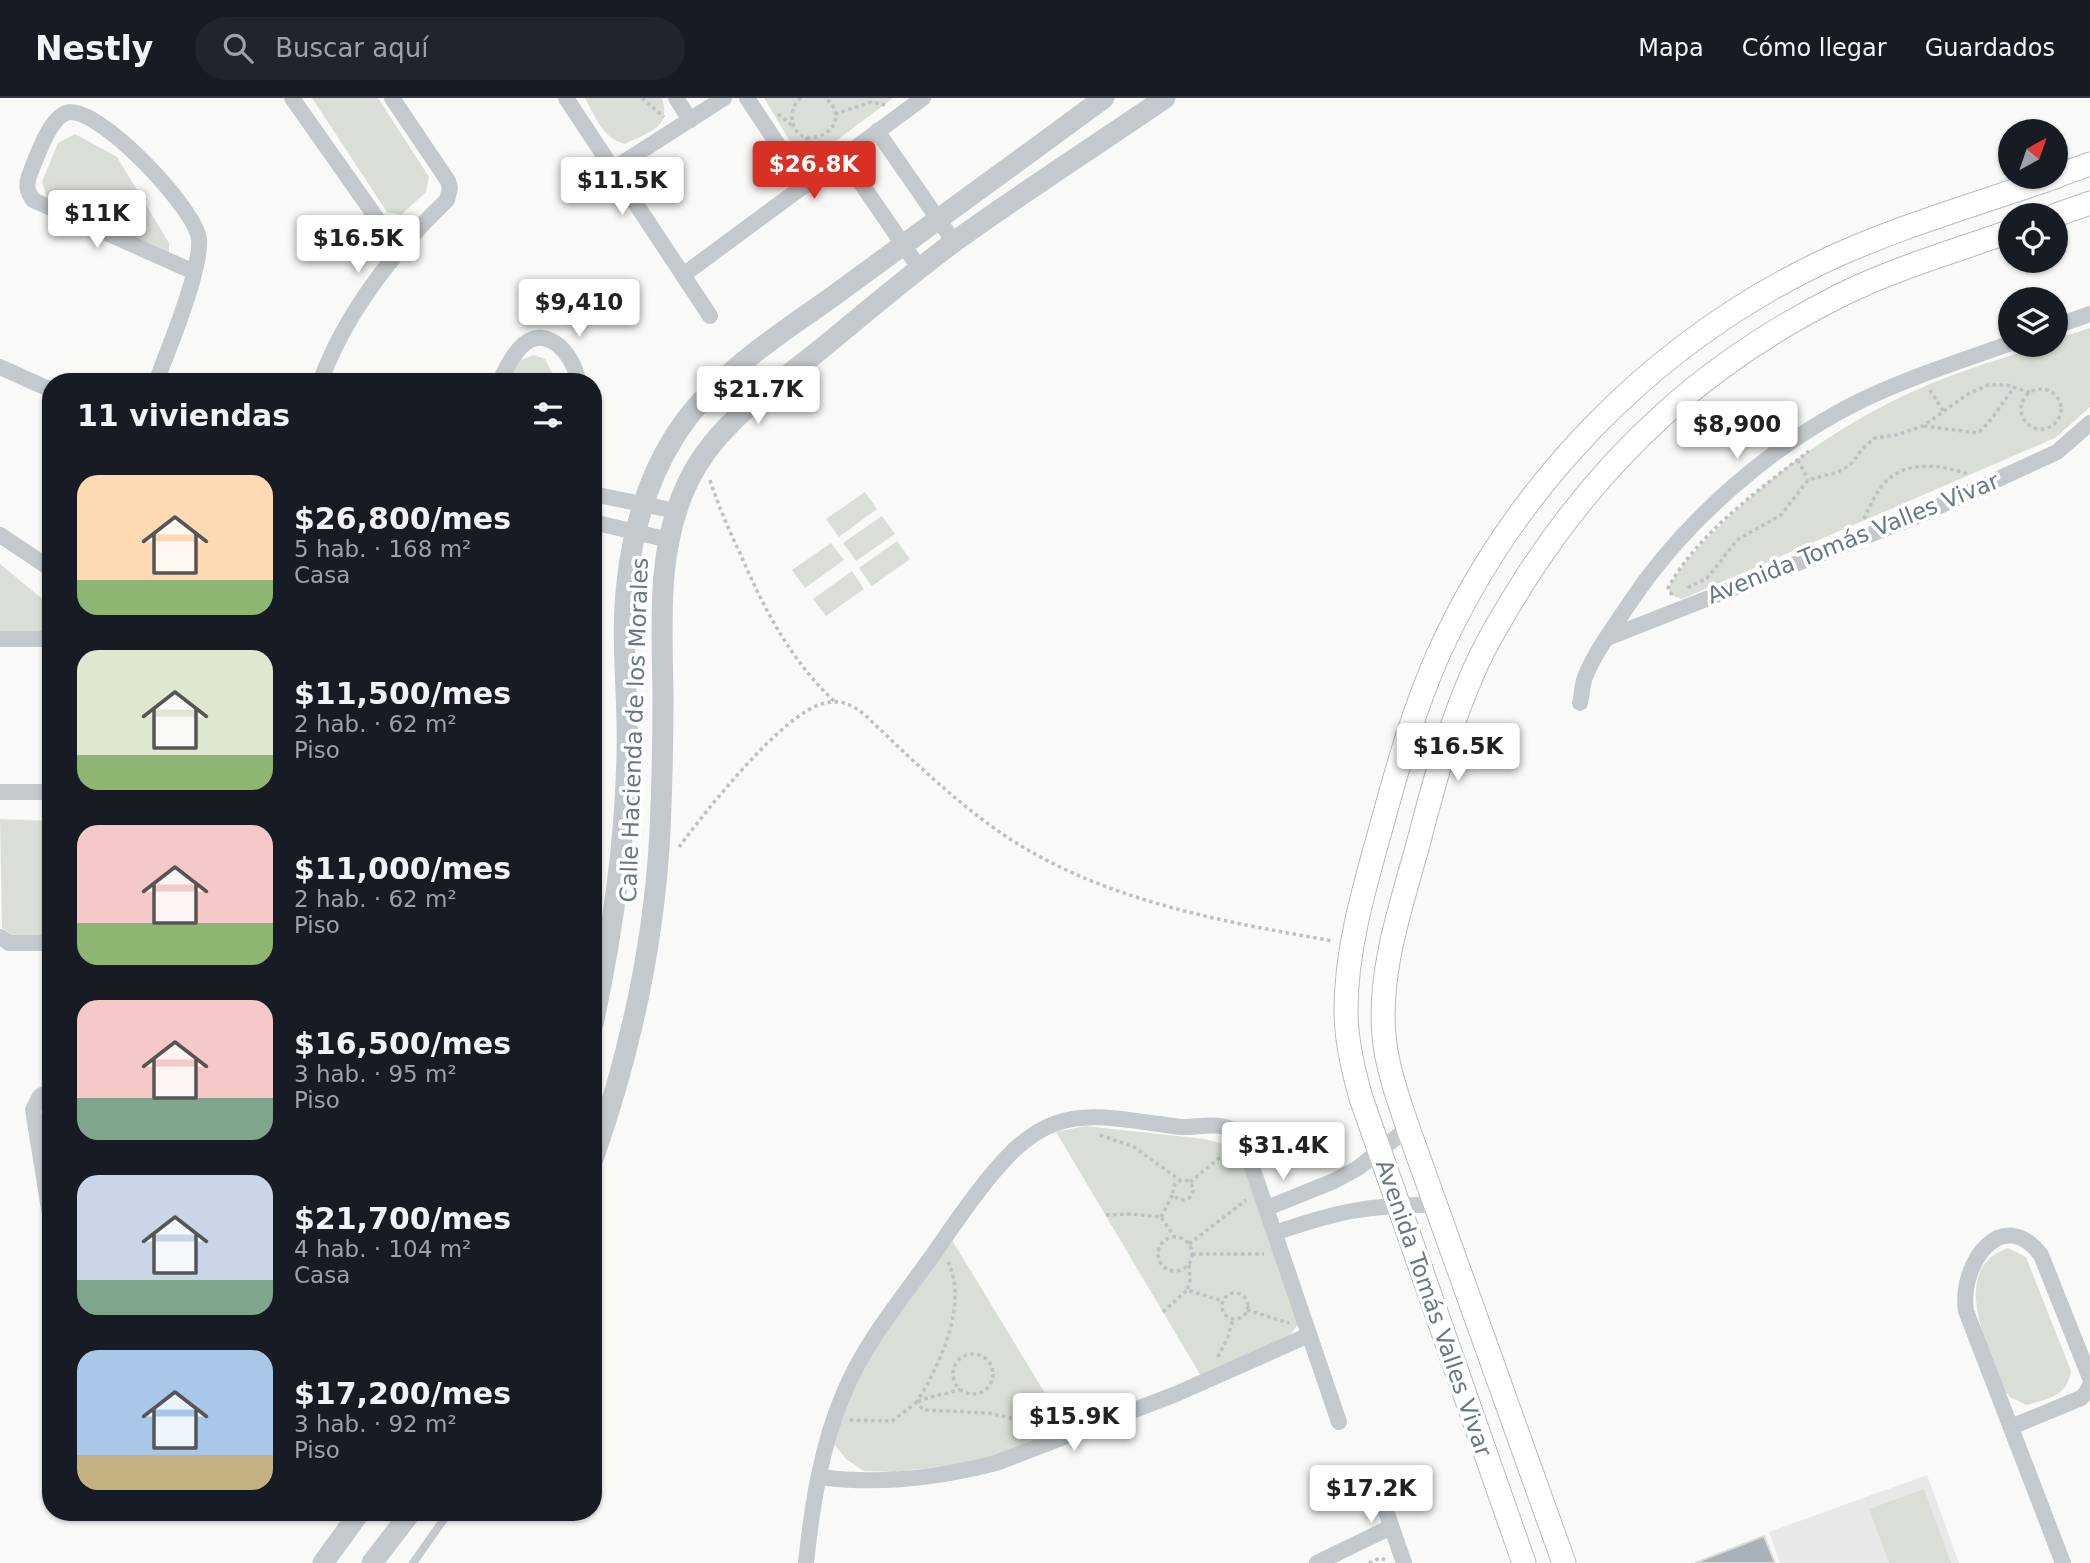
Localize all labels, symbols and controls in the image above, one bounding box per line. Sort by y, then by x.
search box [195,17,685,80]
text: Nestly [35,29,153,68]
icon: search [219,29,257,67]
text: Buscar aquí [275,33,428,63]
text: Mapa [1638,34,1704,62]
text: Cómo llegar [1742,34,1887,62]
text: Guardados [1925,34,2055,62]
north arrow [1998,119,2068,189]
map controls [1998,119,2068,357]
pin: $26.8K [757,141,871,201]
text: $26.8K [769,151,859,177]
pin: $11.5K [565,158,679,217]
text: $11.5K [577,167,667,193]
pin: $11K [56,190,138,250]
text: $11K [64,200,130,226]
button: locate [1998,203,2068,273]
pin: $16.5K [301,216,415,275]
text: $16.5K [313,225,403,251]
pin: $9,410 [522,280,636,339]
button: layers [1998,287,2068,357]
text: $9,410 [535,289,623,315]
pin: $21.7K [701,366,815,426]
text: $21.7K [713,376,803,402]
icon: filters [529,396,567,434]
text: 11 viviendas [77,398,290,433]
pin: $8,900 [1680,402,1794,461]
text: $8,900 [1693,411,1781,437]
street label: Avenida Tomás Valles Vivar [1703,467,2003,609]
text: $26,800/mes [294,501,511,536]
icon: home [133,503,217,587]
text: 5 hab. · 168 m² [294,536,471,562]
street label: Calle Hacienda de los Morales [615,557,653,903]
text: Casa [294,562,350,588]
text: $11,500/mes [294,676,511,711]
icon: home [133,678,217,762]
text: 2 hab. · 62 m² [294,711,457,737]
pin: $16.5K [1401,724,1515,783]
text: $16.5K [1413,733,1503,759]
text: Piso [294,737,340,763]
text: $11,000/mes [294,851,511,886]
icon: home [133,853,217,937]
text: 2 hab. · 62 m² [294,886,457,912]
text: Piso [294,912,340,938]
text: $16,500/mes [294,1026,511,1061]
icon: home [133,1028,217,1112]
text: 3 hab. · 95 m² [294,1061,457,1087]
text: Piso [294,1087,340,1113]
pin: $31.4K [1226,1122,1340,1182]
text: $31.4K [1238,1132,1328,1158]
street label: Avenida Tomás Valles Vivar [1371,1156,1497,1460]
text: $21,700/mes [294,1201,511,1236]
icon: home [133,1203,217,1287]
text: 4 hab. · 104 m² [294,1236,471,1262]
text: Casa [294,1262,350,1288]
text: $17,200/mes [294,1376,511,1411]
icon: home [133,1378,217,1462]
pin: $15.9K [1017,1394,1131,1453]
text: $15.9K [1029,1403,1119,1429]
text: 3 hab. · 92 m² [294,1411,457,1437]
text: Piso [294,1437,340,1463]
pin: $17.2K [1314,1466,1428,1525]
text: $17.2K [1326,1475,1416,1501]

